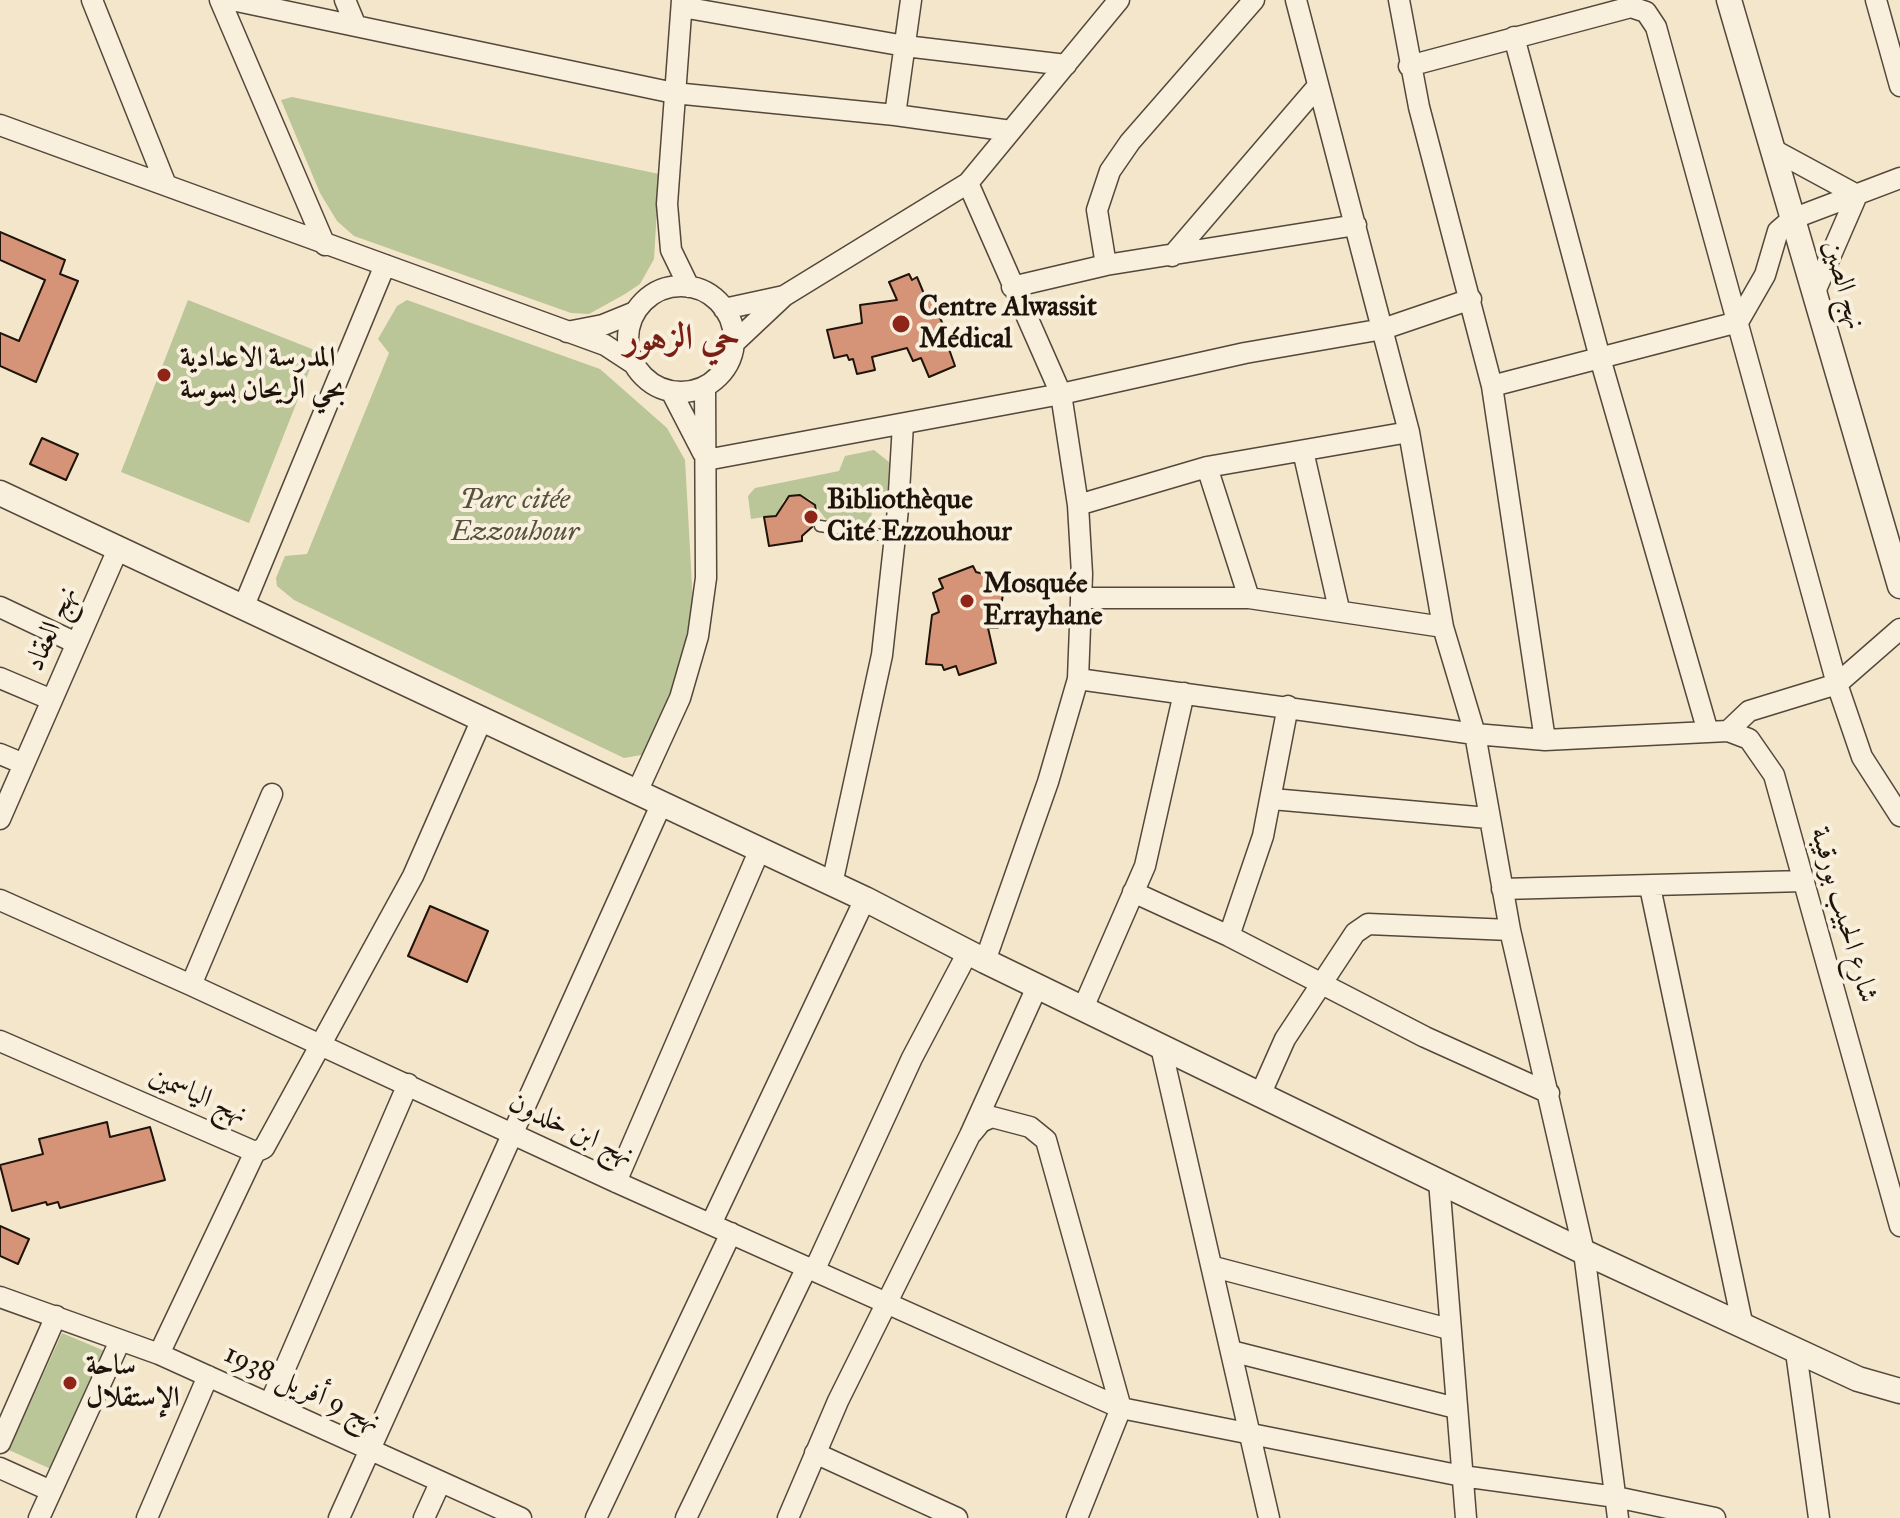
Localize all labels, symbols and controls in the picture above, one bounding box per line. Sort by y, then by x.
street label: نهج الصين [1814,237,1872,333]
place label: Centre Alwassit Médical [919,291,1097,357]
marker: Centre Alwassit Médical [890,313,912,335]
district label: حي الزهور [624,318,740,362]
place label: المدرسة الاعدادية بحي الريحان بسوسة [180,342,346,408]
marker: المدرسة الاعدادية بحي الريحان بسوسة [155,366,173,384]
park label: Parc citée Ezzouhour [451,484,579,550]
place label: Bibliothèque Cité Ezzouhour [827,484,1012,550]
marker: Bibliothèque Cité Ezzouhour [802,508,820,526]
place label: Mosquée Errayhane [983,568,1103,634]
street label: نهج العقاد [18,581,86,677]
marker: Mosquée Errayhane [958,592,976,610]
street label: شارع الحبيب بورقيبة [1802,823,1884,1007]
street label: نهج الياسمين [144,1060,252,1132]
street label: نهج ابن خلدون [503,1086,639,1174]
street label: نهج 9 أفريل 1938 [218,1338,386,1440]
place label: ساحة اﻹستقلال [86,1350,180,1416]
marker: ساحة اﻹستقلال [61,1374,79,1392]

